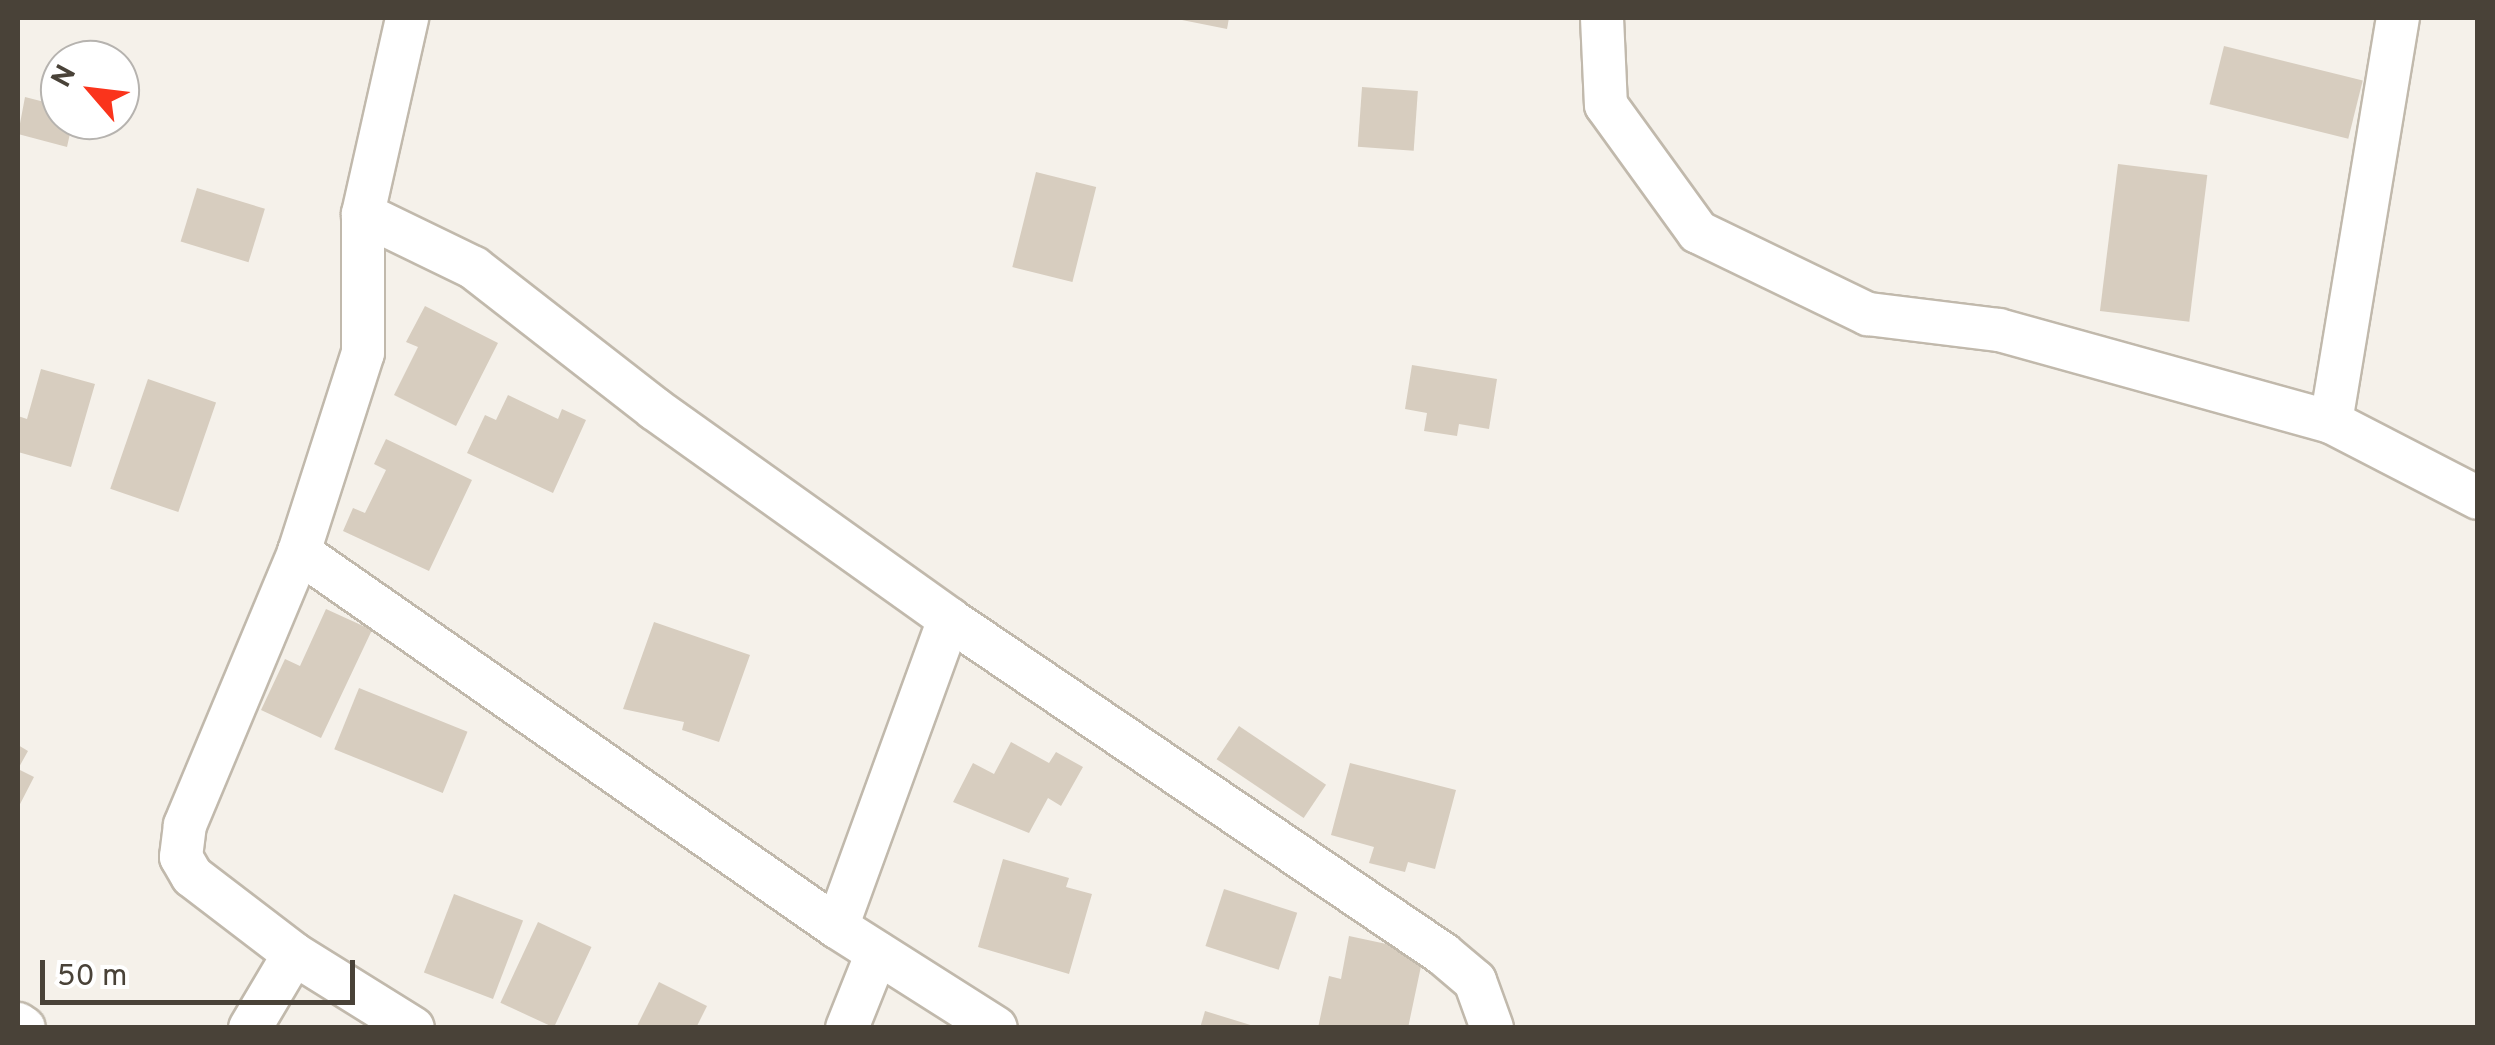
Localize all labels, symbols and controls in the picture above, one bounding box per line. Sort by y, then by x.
north arrow [40,40,140,140]
text: N [45,60,86,94]
scale bar [45,940,360,1002]
text: 50 m [57,959,127,996]

